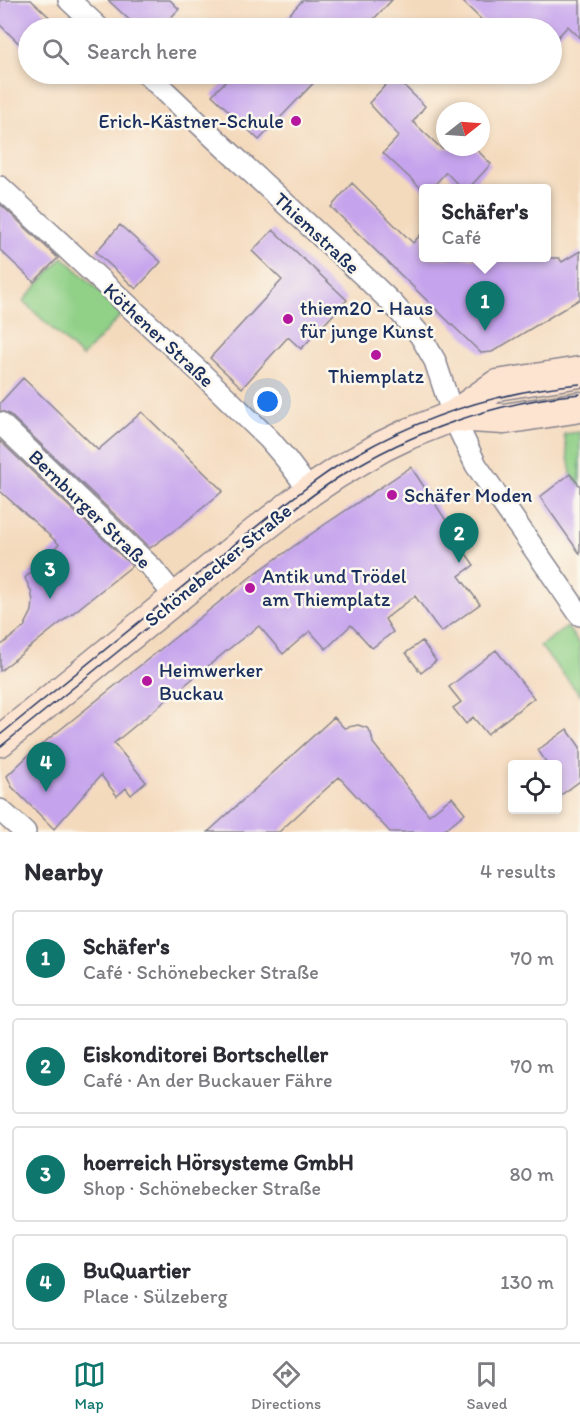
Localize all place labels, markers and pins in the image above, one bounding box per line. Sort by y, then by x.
place label: Erich-Kästner-Schule [99,109,284,133]
marker: Erich-Kästner-Schule [289,114,303,128]
pin: 1 [466,282,504,331]
place label: thiem20 - Haus für junge Kunst [300,296,434,343]
marker: thiem20 - Haus für junge Kunst [281,312,295,326]
marker: Thiemplatz [369,348,383,362]
place label: Thiemplatz [328,364,425,388]
place label: Schäfer Moden [404,483,532,507]
marker: Schäfer Moden [385,488,399,502]
pin: 2 [440,514,478,563]
pin: 3 [31,550,70,599]
place label: Antik und Trödel am Thiemplatz [262,564,407,611]
marker: Antik und Trödel am Thiemplatz [243,581,257,595]
place label: Heimwerker Buckau [159,658,263,705]
marker: Heimwerker Buckau [140,674,154,688]
pin: 4 [26,742,66,792]

